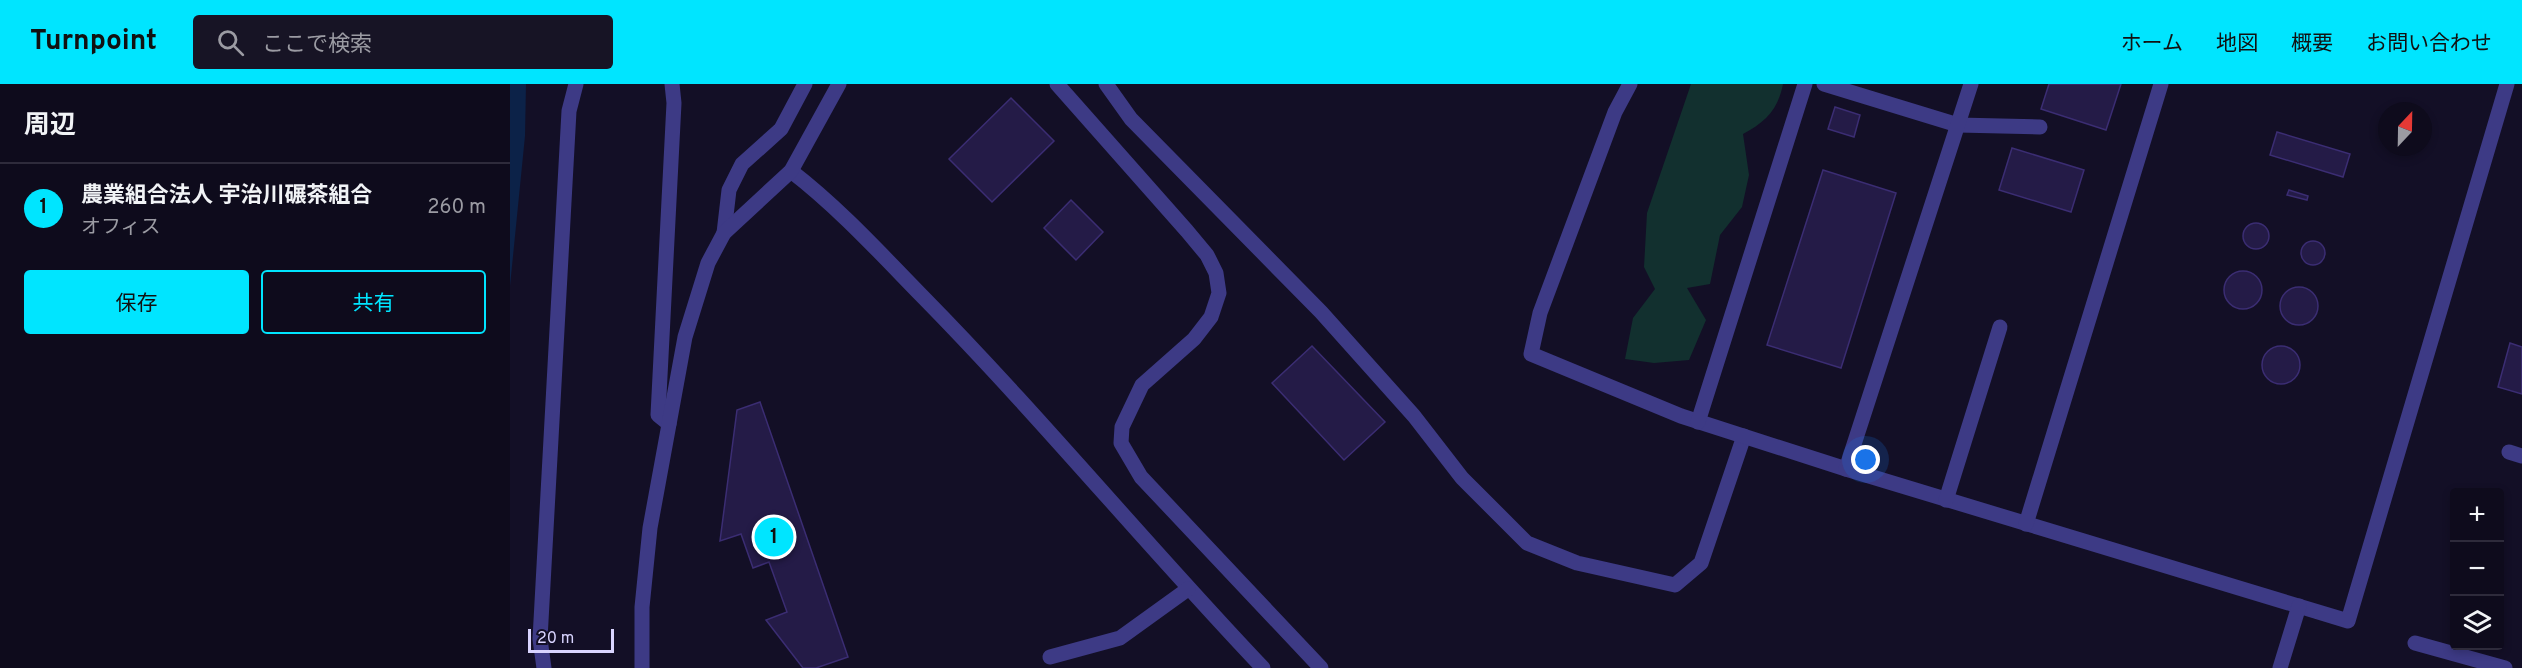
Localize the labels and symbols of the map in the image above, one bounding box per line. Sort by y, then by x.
north arrow [2378,102,2432,156]
your location [1851,445,1880,474]
pin: 1 [754,514,794,560]
scale bar [528,626,614,654]

